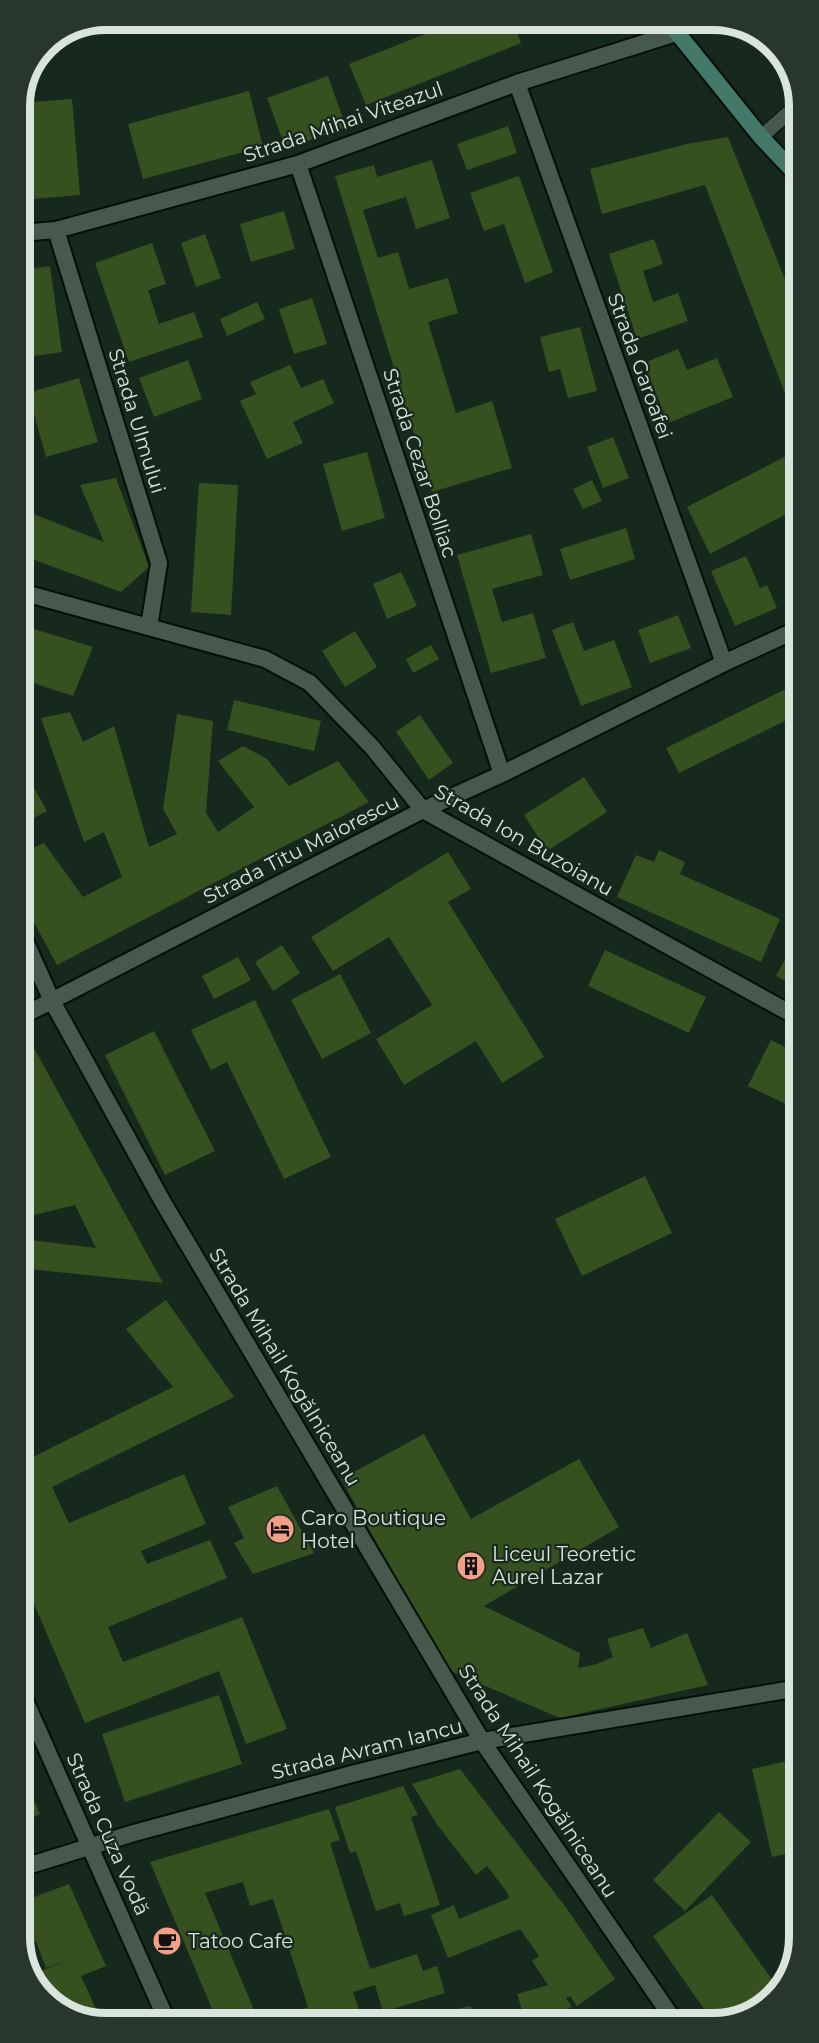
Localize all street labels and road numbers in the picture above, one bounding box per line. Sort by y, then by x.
street label: Strada Mihai Viteazul [240,77,446,167]
street label: Strada Garoafei [602,290,678,442]
street label: Strada Ulmului [104,346,170,496]
street label: Strada Cezar Bolliac [378,365,462,561]
street label: Strada Ion Buzoianu [430,779,618,901]
street label: Strada Titu Maiorescu [199,789,403,909]
street label: Strada Mihail Kogălniceanu [204,1244,366,1490]
street label: Strada Mihail Kogălniceanu [453,1660,623,1902]
street label: Strada Avram Iancu [269,1714,465,1784]
street label: Strada Cuza Vodă [61,1749,155,1919]

